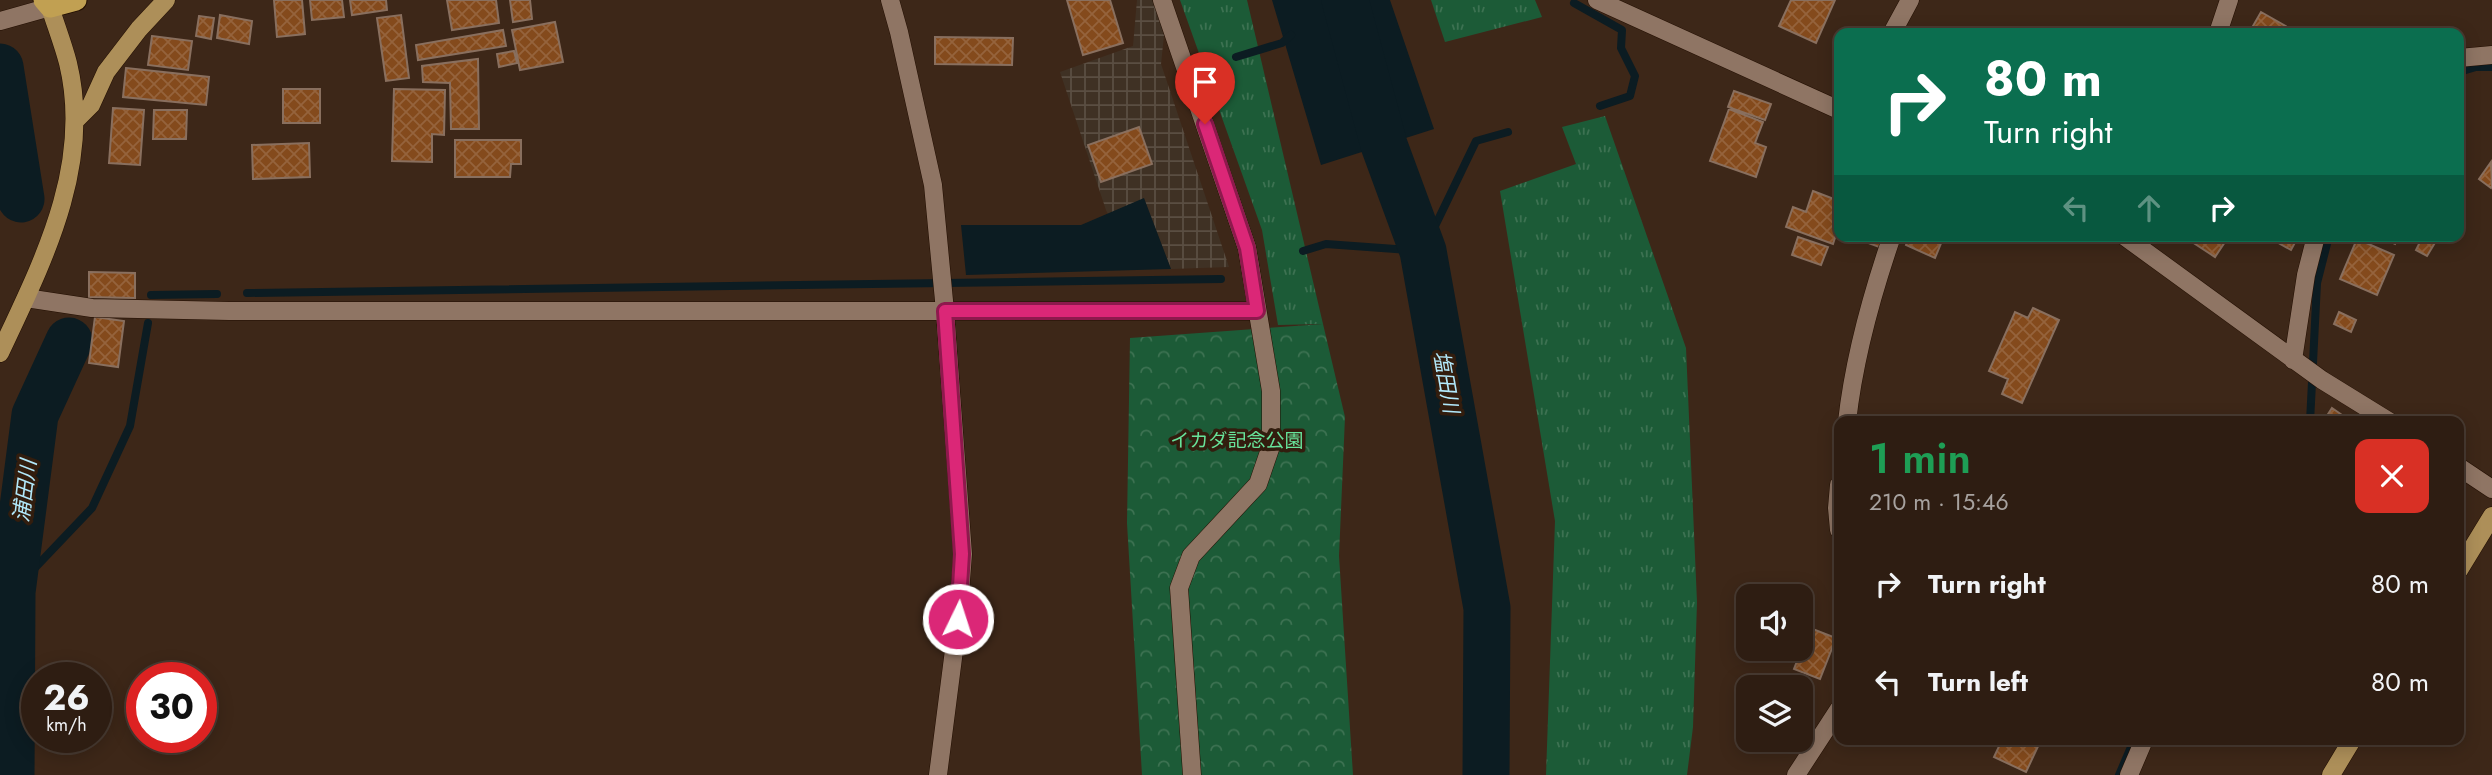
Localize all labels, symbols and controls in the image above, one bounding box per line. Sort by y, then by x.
text: 80 m [1984,44,2102,114]
pin [1175,52,1235,124]
icon: right [1869,56,1960,147]
icon: arrive [1186,63,1224,101]
text: Turn right [1984,109,2113,155]
icon: left [2057,189,2095,227]
icon: ahead [2130,189,2168,227]
icon: right [2203,189,2241,227]
water label: 塩田川 [1426,348,1467,418]
park label: イカダ記念公園 [1170,427,1304,454]
text: 1 min [1869,428,1971,489]
button: close [2355,439,2429,513]
water label: 浦田川 [6,456,44,524]
text: 210 m · 15:46 [1869,485,2009,519]
icon: right [1869,565,1907,603]
text: Turn right [1928,565,2046,603]
text: 80 m [2371,565,2429,603]
position arrow [921,582,995,656]
map controls [1736,584,1813,752]
button: sound [1736,584,1813,661]
speed limit sign: 30 [126,662,217,753]
icon: left [1869,663,1907,701]
text: Turn left [1928,663,2028,701]
text: 80 m [2371,663,2429,701]
text: 26 [43,673,90,723]
button: layers [1736,675,1813,752]
text: km/h [46,712,87,738]

